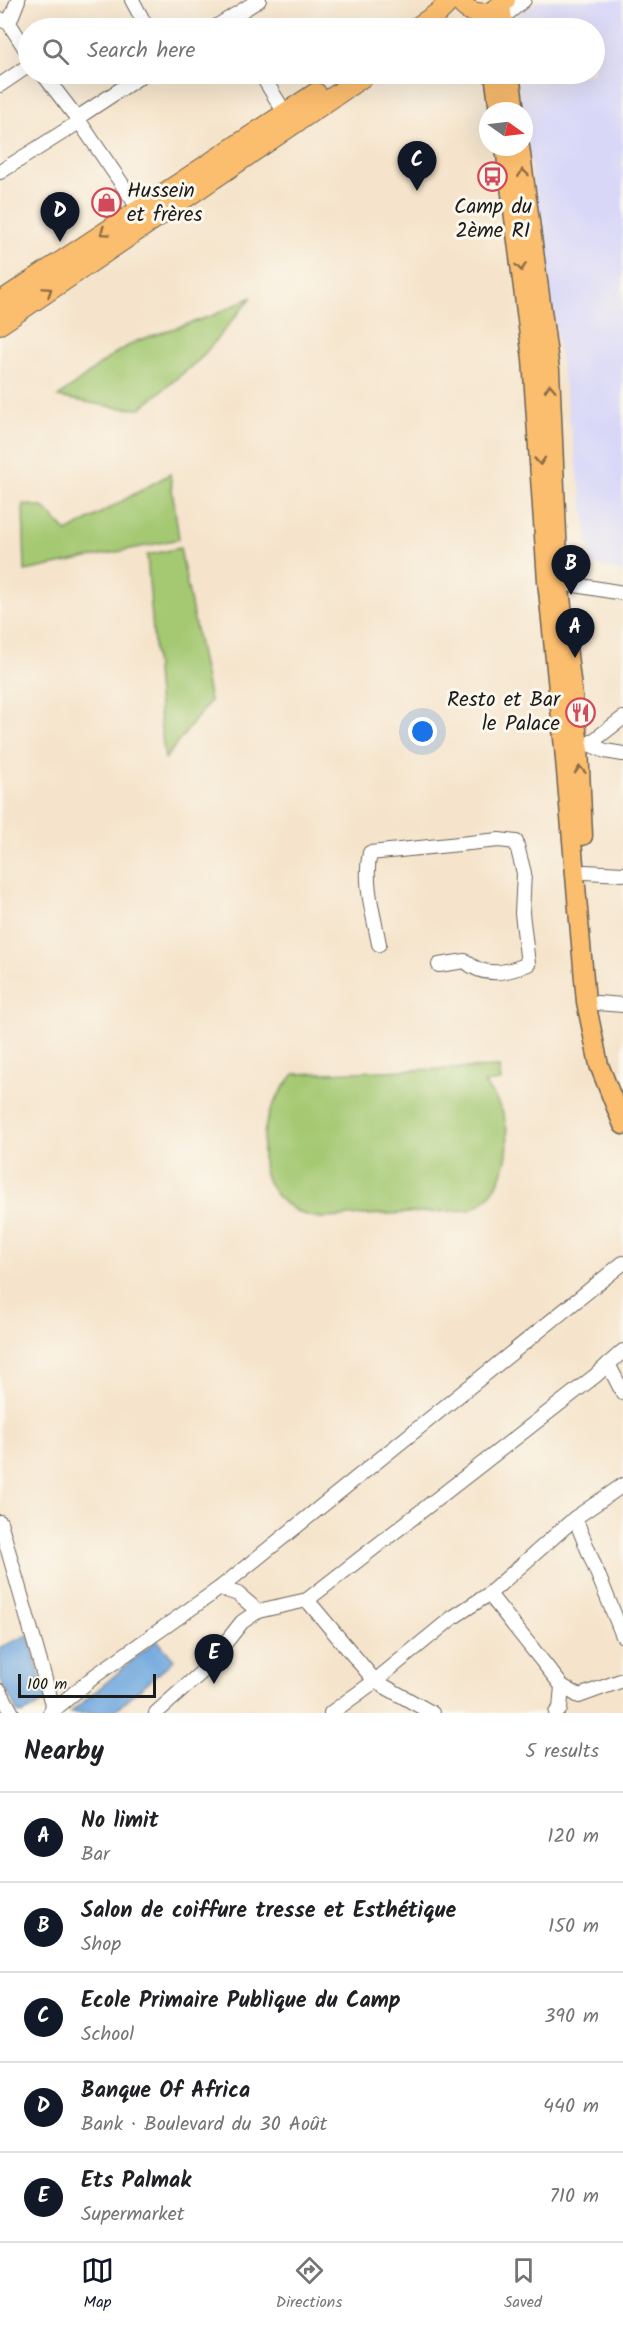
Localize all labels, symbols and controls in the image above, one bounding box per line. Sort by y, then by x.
search box [18,18,605,84]
text: Search here [87,34,195,69]
icon: search [39,35,72,68]
north arrow [479,102,533,156]
pin: C [398,142,436,191]
bus stop icon: Camp du 2ème RI [477,160,509,192]
one-way arrow [518,169,530,178]
place label: Hussein et frères [127,175,202,232]
shop icon: Hussein et frères [90,187,122,219]
place label: Camp du 2ème RI [454,191,532,248]
pin: D [40,192,80,242]
one-way arrow [99,225,110,236]
one-way arrow [514,263,526,272]
one-way arrow [42,287,53,298]
one-way arrow [544,383,557,392]
one-way arrow [533,457,546,466]
pin: B [552,546,590,595]
pin: A [556,608,594,658]
place label: Resto et Bar le Palace [447,684,561,741]
restaurant icon: Resto et Bar le Palace [565,696,597,728]
your location [408,717,437,746]
one-way arrow [574,766,587,775]
pin: E [194,1634,234,1684]
scale bar [18,1671,156,1698]
text: 100 m [27,1672,67,1697]
text: Nearby [24,1731,104,1773]
text: 5 results [525,1736,599,1768]
text: No limit [81,1804,159,1839]
text: A [37,1821,50,1853]
text: 120 m [547,1821,599,1853]
text: Bar [81,1839,110,1871]
text: Salon de coiffure tresse et Esthétique [81,1894,456,1929]
text: B [37,1911,50,1943]
text: 150 m [548,1911,599,1943]
text: Shop [81,1929,121,1961]
text: Ecole Primaire Publique du Camp [81,1984,401,2019]
text: C [37,2001,50,2033]
text: 390 m [544,2001,599,2033]
text: School [81,2019,134,2051]
text: Banque Of Africa [81,2074,250,2109]
text: D [37,2091,50,2123]
text: 440 m [543,2091,599,2123]
text: Bank · Boulevard du 30 Août [81,2109,327,2141]
text: Ets Palmak [81,2164,191,2199]
text: E [38,2181,49,2213]
text: 710 m [550,2181,599,2213]
text: Supermarket [81,2199,184,2231]
tab: Map [81,2254,114,2315]
tab: Directions [276,2254,342,2315]
tab: Saved [504,2254,542,2315]

